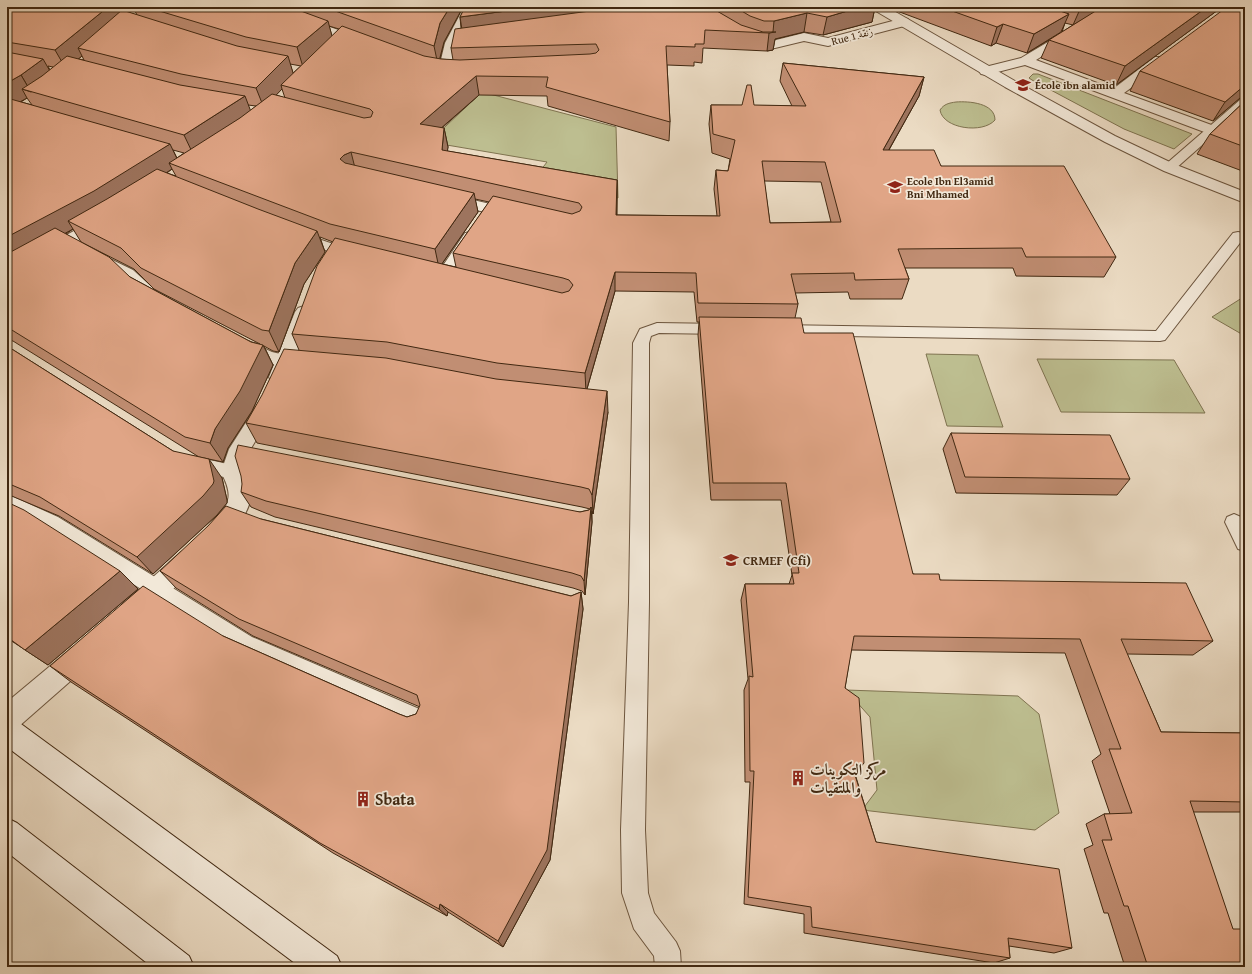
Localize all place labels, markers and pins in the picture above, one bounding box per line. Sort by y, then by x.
school or university icon: École ibn alamid [1014,76,1032,94]
place label: École ibn alamid [1035,77,1116,93]
place label: Ecole Ibn El3amid Bni Mhamed [907,173,994,202]
school or university icon: Ecole Ibn El3amid Bni Mhamed [886,178,904,196]
school or university icon: CRMEF (Cfi) [722,551,740,569]
place label: CRMEF (Cfi) [743,551,811,570]
place label: مركز التكوينات والملتقيات [810,757,886,799]
building icon: مركز التكوينات والملتقيات [789,769,807,787]
place label: Sbata [375,787,415,811]
building icon: Sbata [354,790,372,808]

